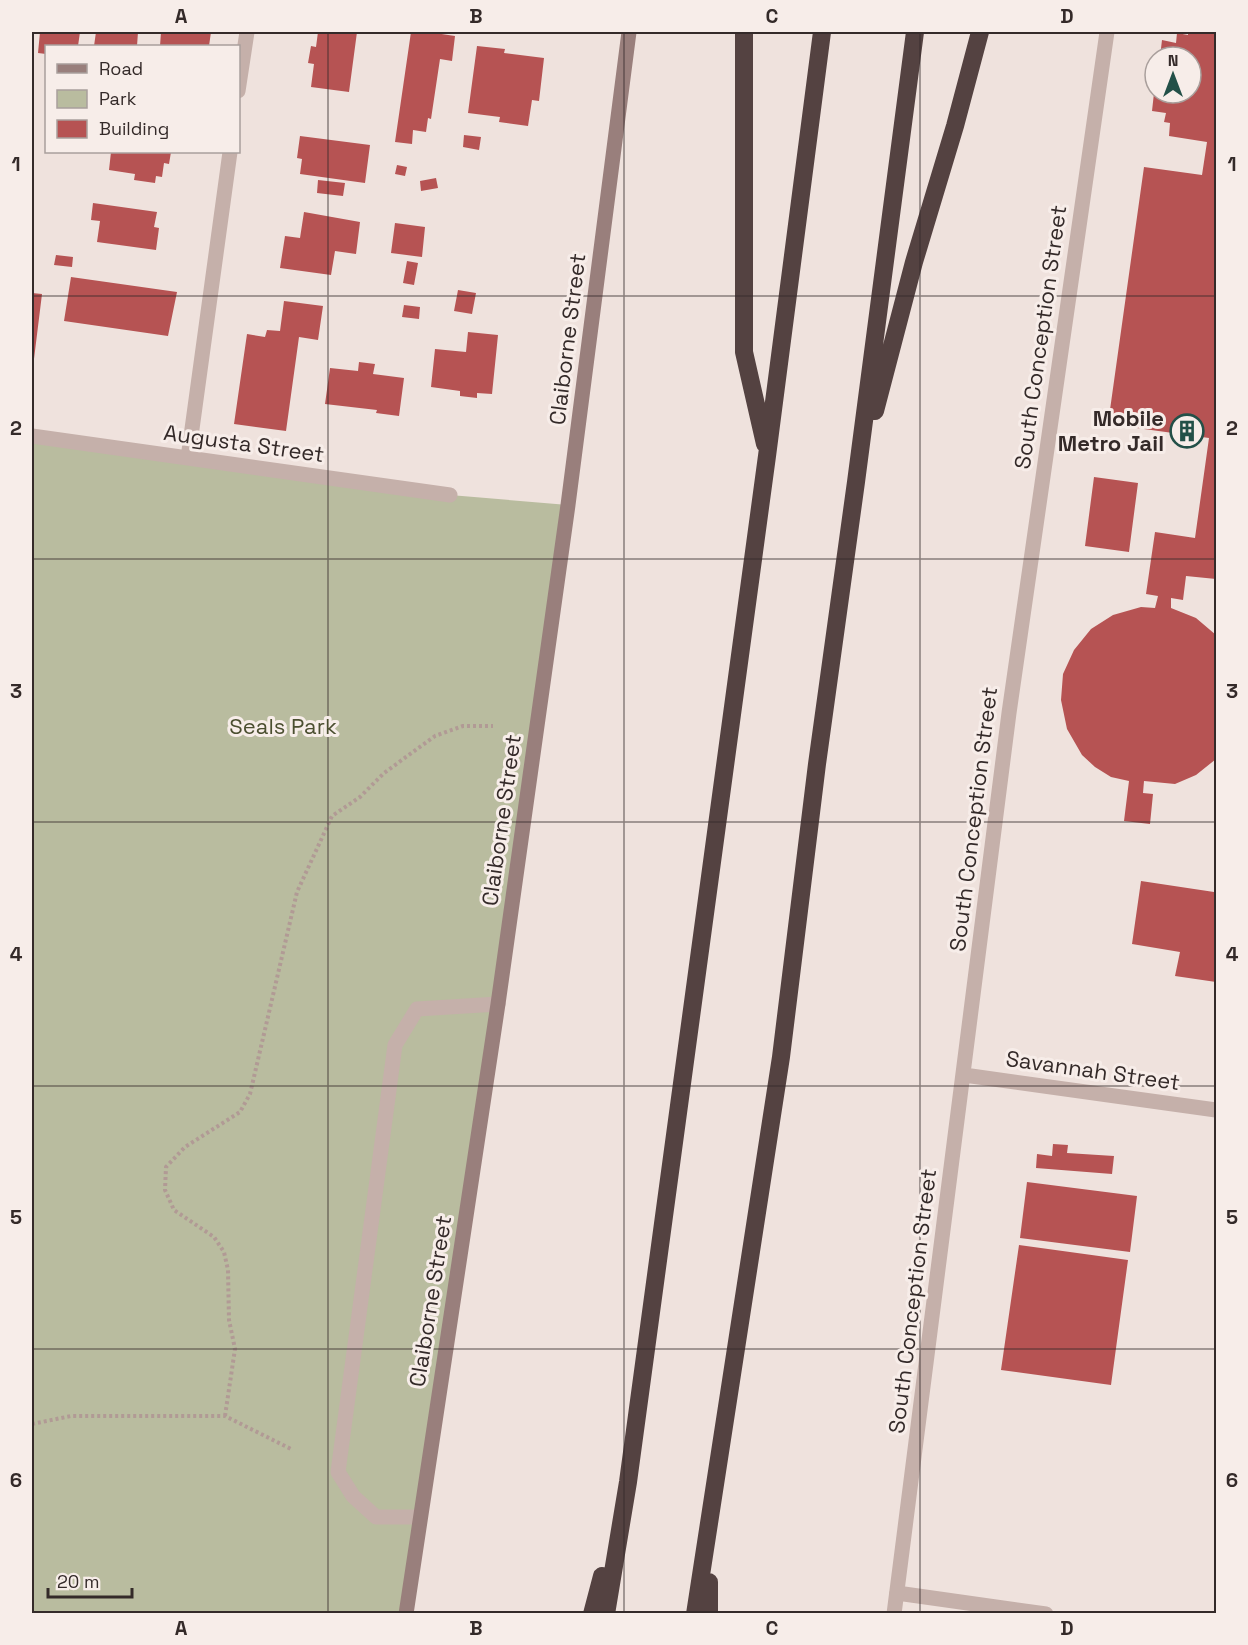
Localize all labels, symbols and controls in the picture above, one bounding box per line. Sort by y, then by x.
text: A [175,3,188,29]
text: B [469,3,483,29]
text: C [766,3,779,29]
text: D [1060,3,1074,29]
legend [45,45,240,153]
north arrow [1143,45,1203,105]
text: N [1168,50,1178,71]
text: Road [99,57,143,80]
text: Park [99,87,137,110]
text: Building [99,117,169,140]
text: 1 [11,151,21,177]
text: 1 [1227,151,1237,177]
street label: South Conception Street [1008,203,1072,471]
street label: Claiborne Street [543,251,591,427]
place label: Mobile Metro Jail [1058,404,1164,457]
building icon: Mobile Metro Jail [1169,413,1205,449]
text: 2 [10,415,22,441]
text: 2 [1226,415,1238,441]
street label: Augusta Street [162,418,326,468]
text: 3 [10,678,22,704]
text: 3 [1226,678,1238,704]
street label: South Conception Street [943,685,1003,953]
park label: Seals Park [229,712,337,740]
street label: Claiborne Street [475,732,527,908]
text: 4 [10,941,23,967]
text: 4 [1226,941,1239,967]
street label: Savannah Street [1004,1044,1182,1096]
street label: South Conception Street [882,1167,942,1435]
text: 5 [10,1204,22,1230]
text: 5 [1226,1204,1238,1230]
street label: Claiborne Street [403,1213,457,1389]
text: 6 [10,1467,22,1493]
text: 6 [1226,1467,1238,1493]
scale bar [48,1561,132,1599]
text: 20 m [57,1570,100,1593]
text: A [175,1615,188,1641]
text: B [469,1615,483,1641]
text: C [766,1615,779,1641]
text: D [1060,1615,1074,1641]

